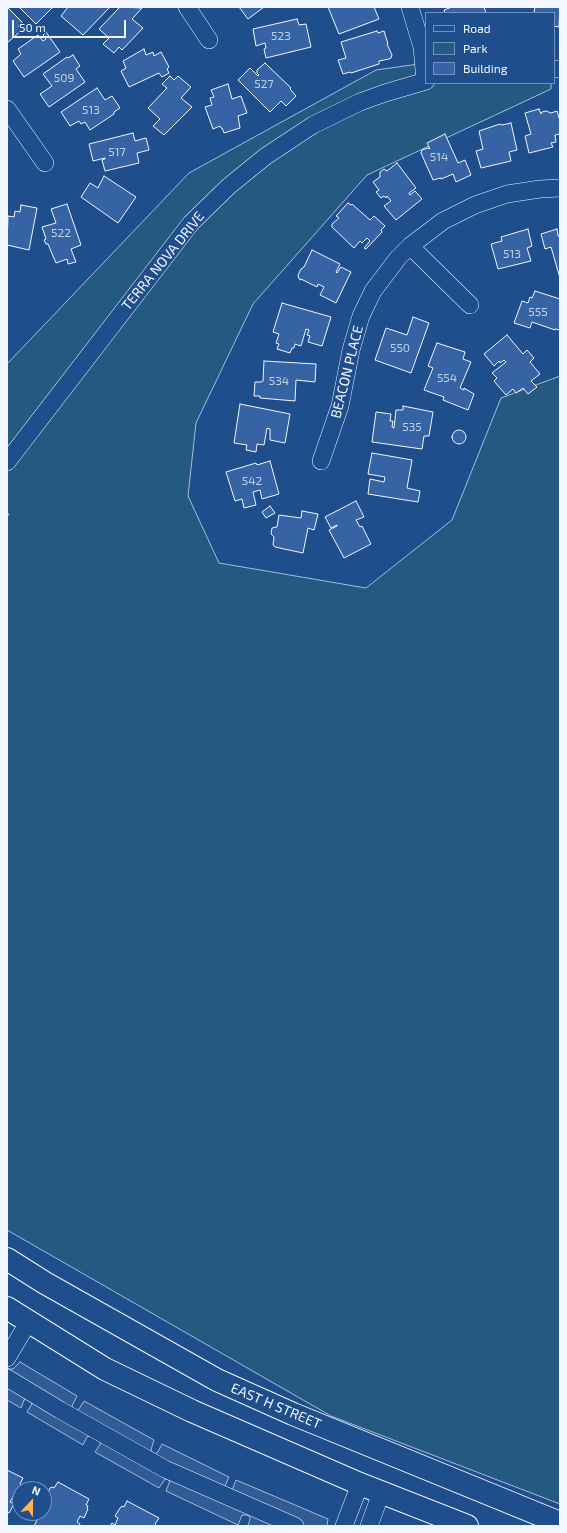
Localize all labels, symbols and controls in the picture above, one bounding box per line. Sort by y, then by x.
scale bar [14,12,128,38]
legend [425,12,555,84]
text: 50 m [19,20,46,34]
text: Road [463,21,491,35]
house number: 523 [271,29,291,43]
text: Park [463,41,488,55]
text: Building [463,61,507,75]
house number: 509 [54,71,74,85]
house number: 527 [254,77,274,91]
house number: 513 [82,103,100,117]
house number: 517 [108,145,126,159]
house number: 514 [430,150,448,164]
street label: TERRA NOVA DRIVE [118,208,208,314]
house number: 522 [51,226,71,240]
house number: 513 [503,247,521,261]
house number: 555 [528,305,548,319]
street label: BEACON PLACE [327,324,367,420]
house number: 550 [390,341,410,355]
house number: 554 [437,371,457,385]
house number: 534 [269,374,289,388]
house number: 535 [402,420,422,434]
house number: 542 [242,474,262,488]
street label: EAST H STREET [228,1379,324,1433]
north arrow [12,1481,52,1521]
text: N [30,1483,42,1498]

